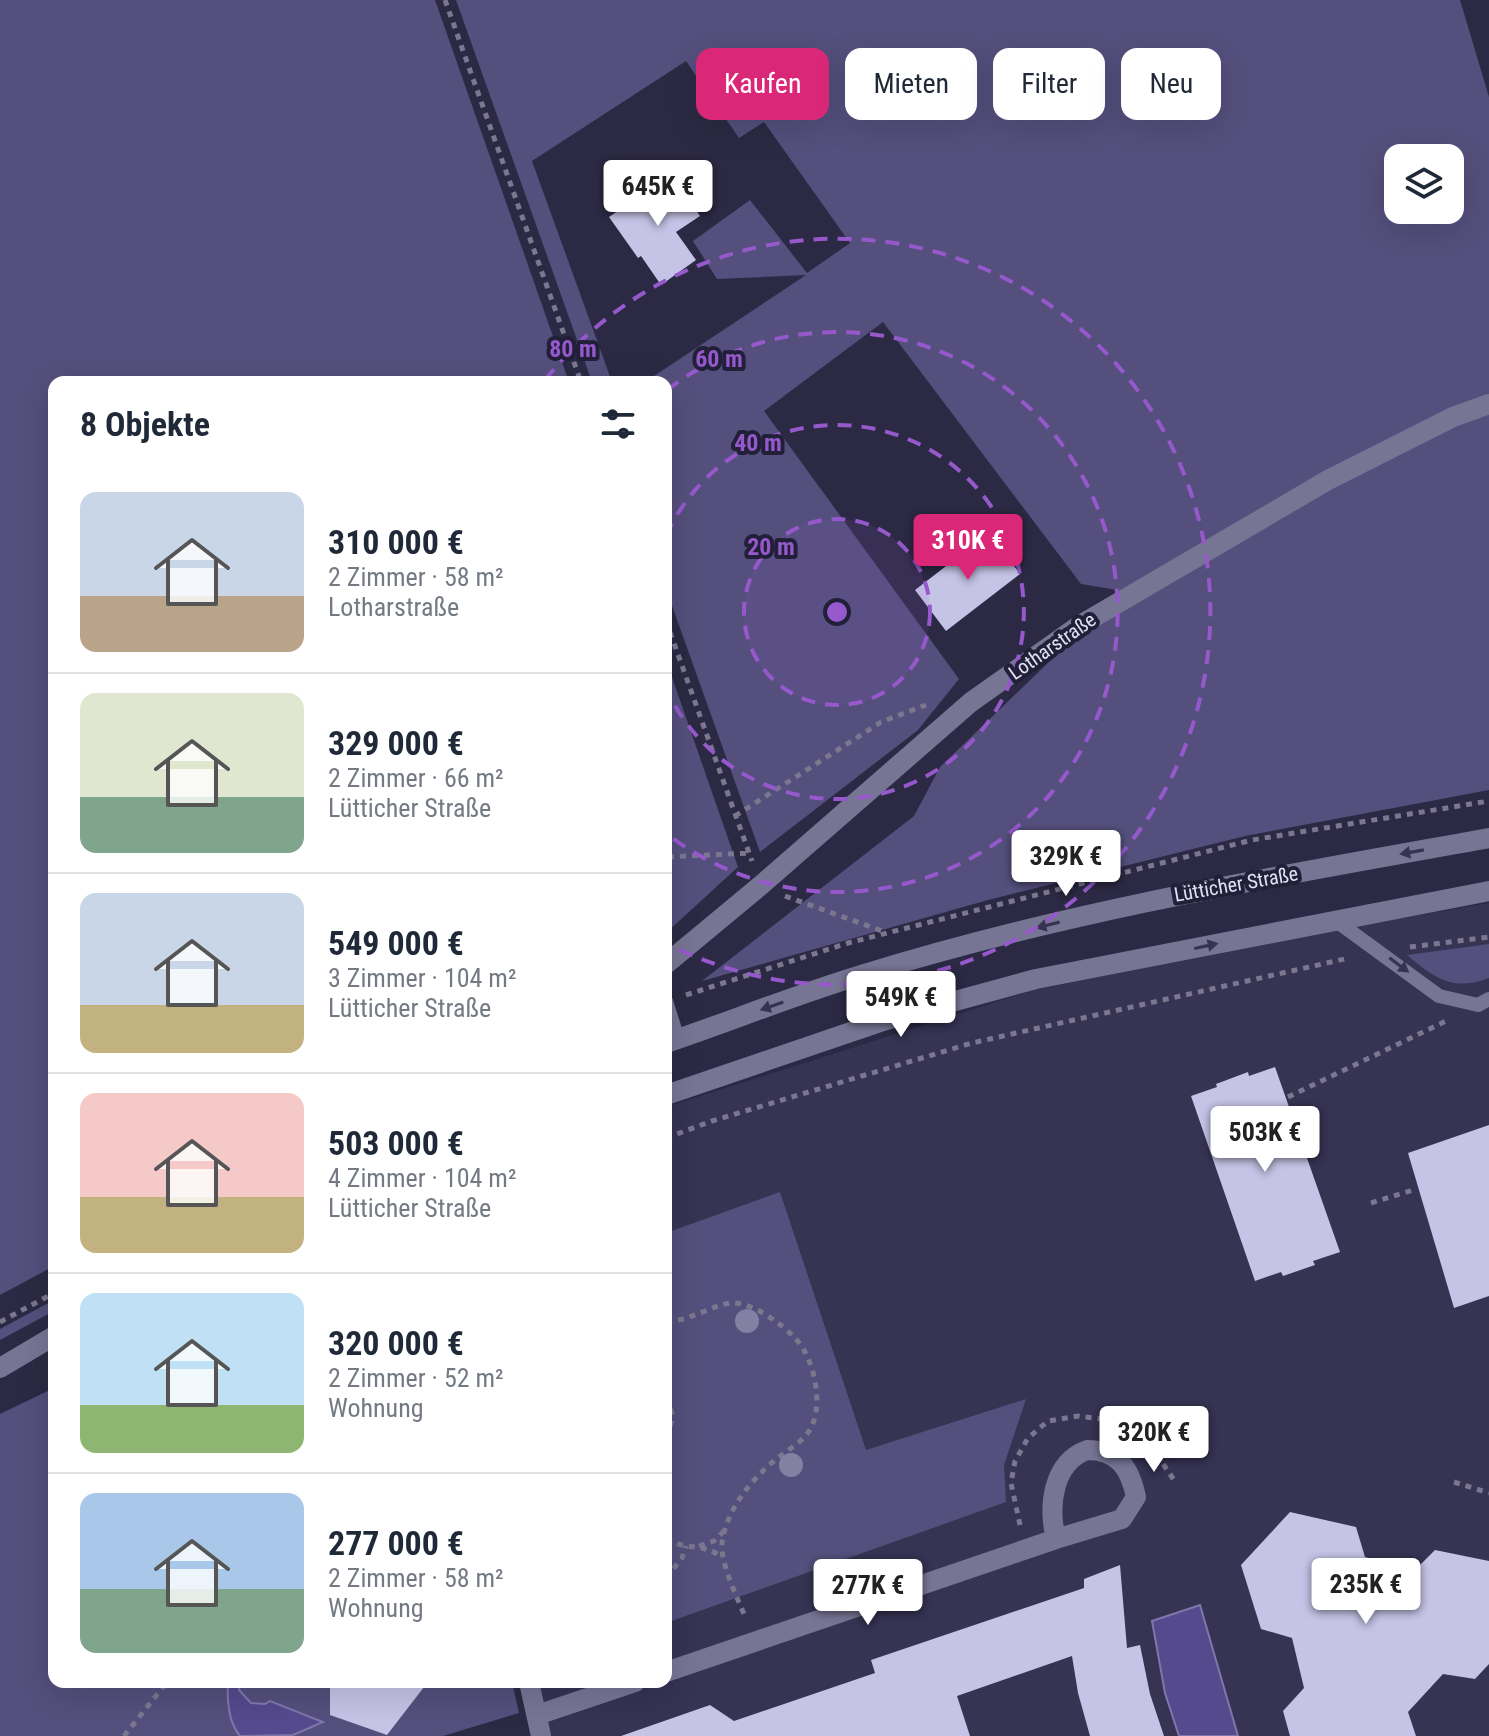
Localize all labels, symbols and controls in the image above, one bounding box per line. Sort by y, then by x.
chip: Kaufen [696,48,829,120]
chip: Mieten [845,48,977,120]
chip: Filter [993,48,1105,120]
chip: Neu [1121,48,1221,120]
map controls [1384,144,1464,224]
button: layers [1384,144,1464,224]
pin: 645K € [593,160,723,228]
text: 645K € [622,171,694,201]
text: 80 m [549,335,597,363]
text: 60 m [695,345,743,373]
icon: filters [596,402,640,446]
text: 8 Objekte [80,404,210,444]
text: 40 m [734,429,782,457]
pin: 310K € [903,514,1033,582]
text: 310 000 € [328,522,464,562]
icon: home [144,524,240,620]
text: 310K € [932,525,1004,555]
text: 20 m [747,533,795,561]
text: 2 Zimmer · 58 m² [328,562,504,592]
text: Lotharstraße [328,592,459,622]
centre of rings [823,598,851,626]
street label: Lotharstraße [1004,607,1100,685]
text: 329 000 € [328,723,464,763]
icon: home [144,725,240,821]
text: 2 Zimmer · 66 m² [328,763,504,793]
text: Lütticher Straße [328,793,491,823]
pin: 329K € [1001,830,1131,898]
text: 329K € [1030,841,1102,871]
one-way arrow [1399,846,1424,858]
street label: Lütticher Straße [1172,861,1300,907]
one-way arrow [1035,919,1060,932]
text: 549 000 € [328,923,464,963]
icon: home [144,925,240,1021]
one-way arrow [1194,939,1219,952]
one-way arrow [1388,957,1409,973]
text: 3 Zimmer · 104 m² [328,963,517,993]
pin: 549K € [836,971,966,1039]
text: 549K € [865,982,937,1012]
text: Lütticher Straße [328,993,491,1023]
one-way arrow [759,1001,783,1013]
pin: 503K € [1200,1106,1330,1174]
text: 503K € [1229,1117,1301,1147]
text: 503 000 € [328,1123,464,1163]
icon: home [144,1125,240,1221]
text: 4 Zimmer · 104 m² [328,1163,517,1193]
text: Lütticher Straße [328,1193,491,1223]
text: 320 000 € [328,1323,464,1363]
icon: home [144,1325,240,1421]
text: 2 Zimmer · 52 m² [328,1363,504,1393]
text: Wohnung [328,1393,424,1423]
pin: 320K € [1089,1406,1219,1474]
text: 320K € [1118,1417,1190,1447]
text: 277 000 € [328,1523,464,1563]
icon: home [144,1525,240,1621]
pin: 235K € [1301,1558,1431,1626]
pin: 277K € [803,1559,933,1627]
text: 2 Zimmer · 58 m² [328,1563,504,1593]
text: 235K € [1330,1569,1402,1599]
text: 277K € [832,1570,904,1600]
text: Wohnung [328,1593,424,1623]

